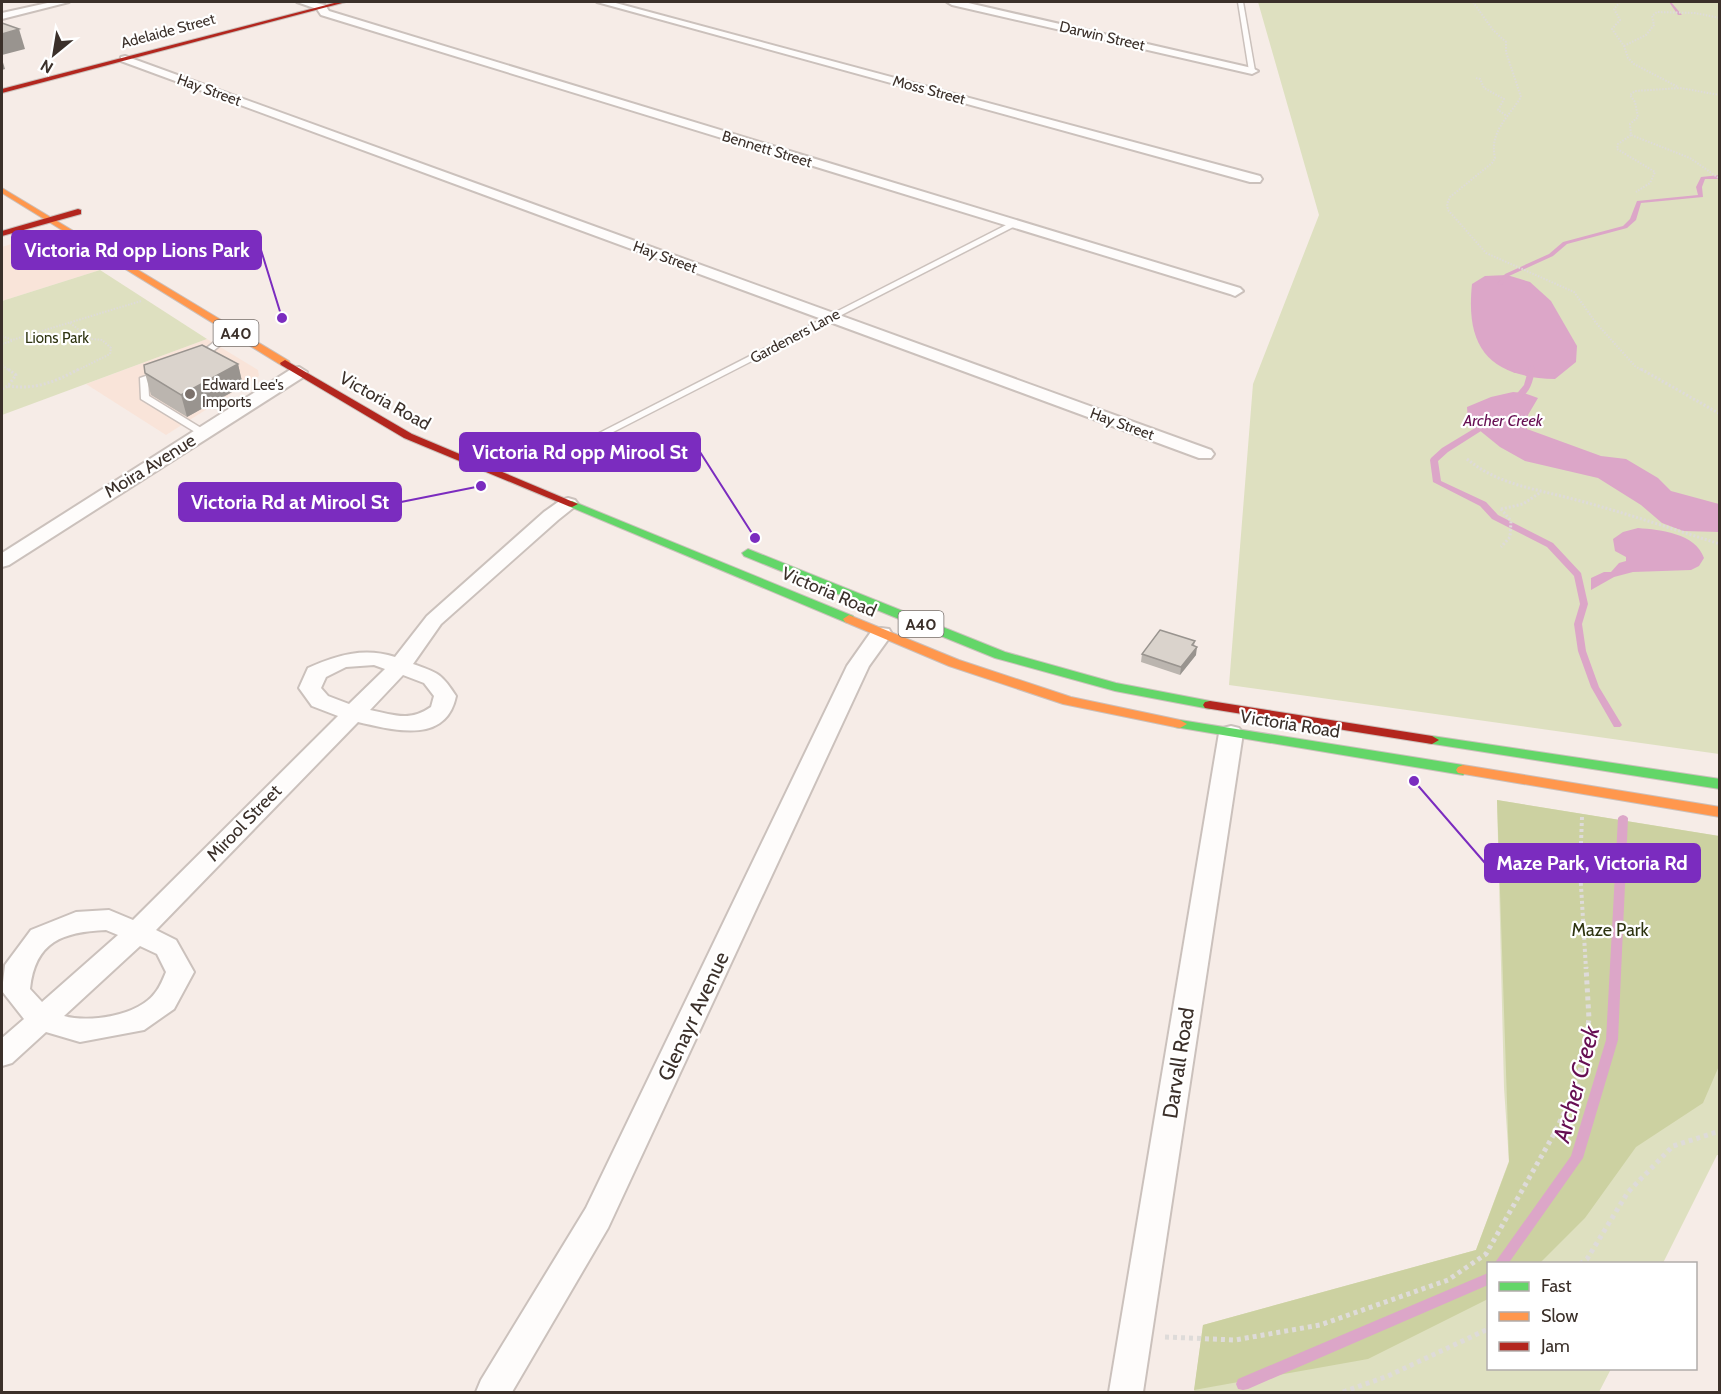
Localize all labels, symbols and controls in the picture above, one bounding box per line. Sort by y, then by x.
street label: Adelaide Street [119,10,217,52]
street label: Darwin Street [1058,17,1146,55]
north arrow [24,24,84,84]
text: N [37,56,56,78]
street label: Hay Street [175,70,243,110]
street label: Moss Street [891,72,967,108]
street label: Bennett Street [720,127,814,171]
callout: Victoria Rd opp Lions Park [12,231,261,269]
street label: Hay Street [631,237,699,277]
text: Victoria Rd opp Lions Park [24,238,250,262]
street label: Gardeners Lane [747,305,843,367]
road number: A40 [214,320,258,346]
park label: Lions Park [25,329,89,347]
street label: Victoria Road [336,367,434,435]
place label: Edward Lee's Imports [202,376,284,411]
marker: Edward Lee's Imports [183,387,197,401]
street label: Hay Street [1088,404,1156,444]
water label: Archer Creek [1462,411,1544,430]
street label: Moira Avenue [100,429,200,503]
callout: Victoria Rd opp Mirool St [460,433,700,471]
text: Victoria Rd opp Mirool St [472,440,688,464]
callout: Victoria Rd at Mirool St [179,483,401,521]
text: Victoria Rd at Mirool St [191,490,389,514]
street label: Victoria Road [778,562,880,622]
road number: A40 [898,611,944,637]
street label: Victoria Road [1238,705,1342,743]
street label: Mirool Street [202,780,286,866]
callout: Maze Park, Victoria Rd [1485,844,1700,882]
text: Maze Park, Victoria Rd [1496,851,1688,875]
park label: Maze Park [1571,919,1649,941]
street label: Glenayr Avenue [652,947,734,1085]
street label: Darvall Road [1157,1006,1199,1120]
water label: Archer Creek [1546,1022,1606,1146]
legend [1487,1262,1697,1370]
text: Fast [1541,1275,1572,1297]
text: Slow [1541,1305,1578,1327]
text: Jam [1540,1335,1570,1357]

